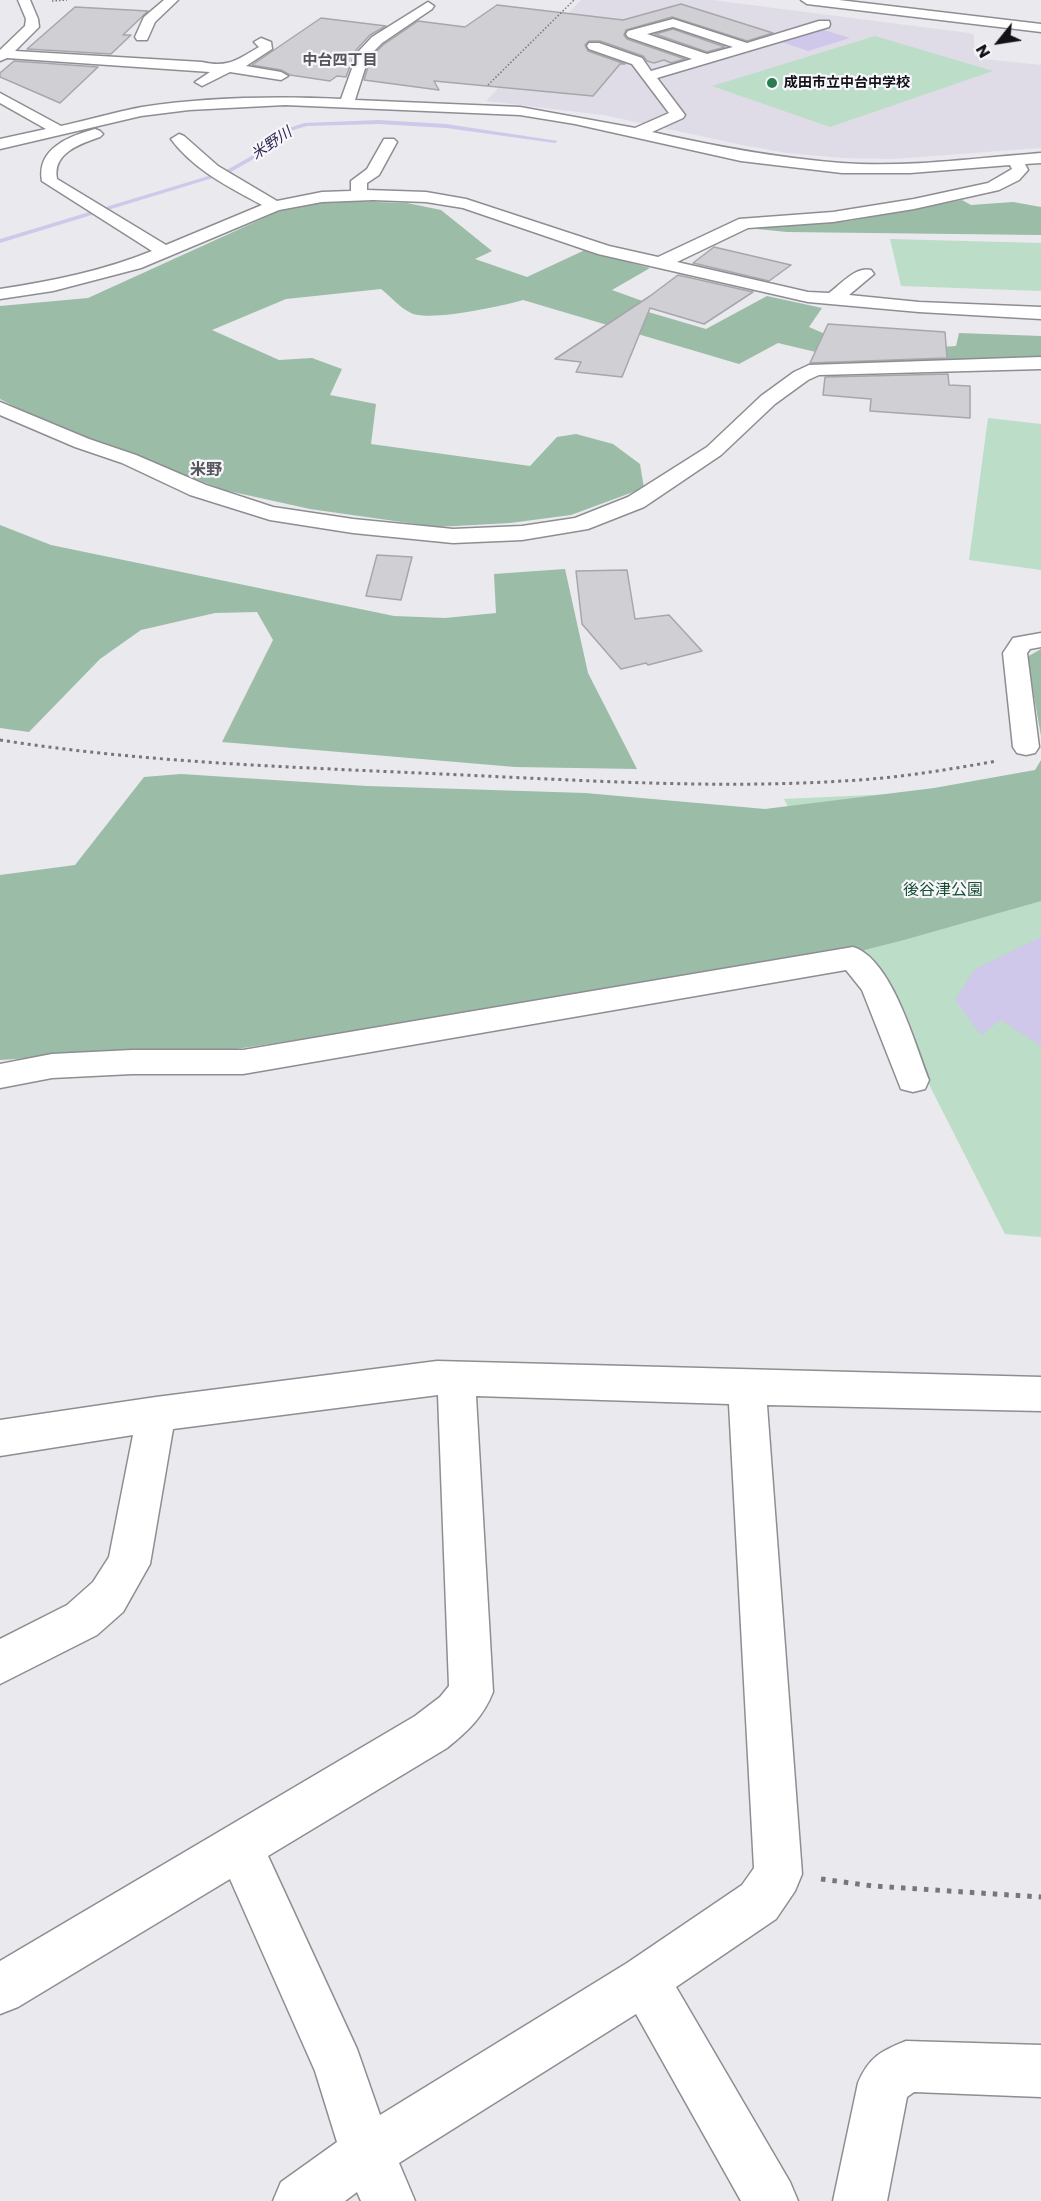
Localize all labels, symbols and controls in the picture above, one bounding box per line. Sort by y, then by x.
north arrow [969,12,1029,72]
text: N [970,40,996,62]
district label: 中台四丁目 [303,52,377,70]
place label: 成田市立中台中学校 [784,75,910,91]
marker: 成田市立中台中学校 [765,76,779,90]
water label: 米野川 [248,124,296,164]
district label: 米野 [190,461,222,481]
park label: 後谷津公園 [903,881,983,901]

